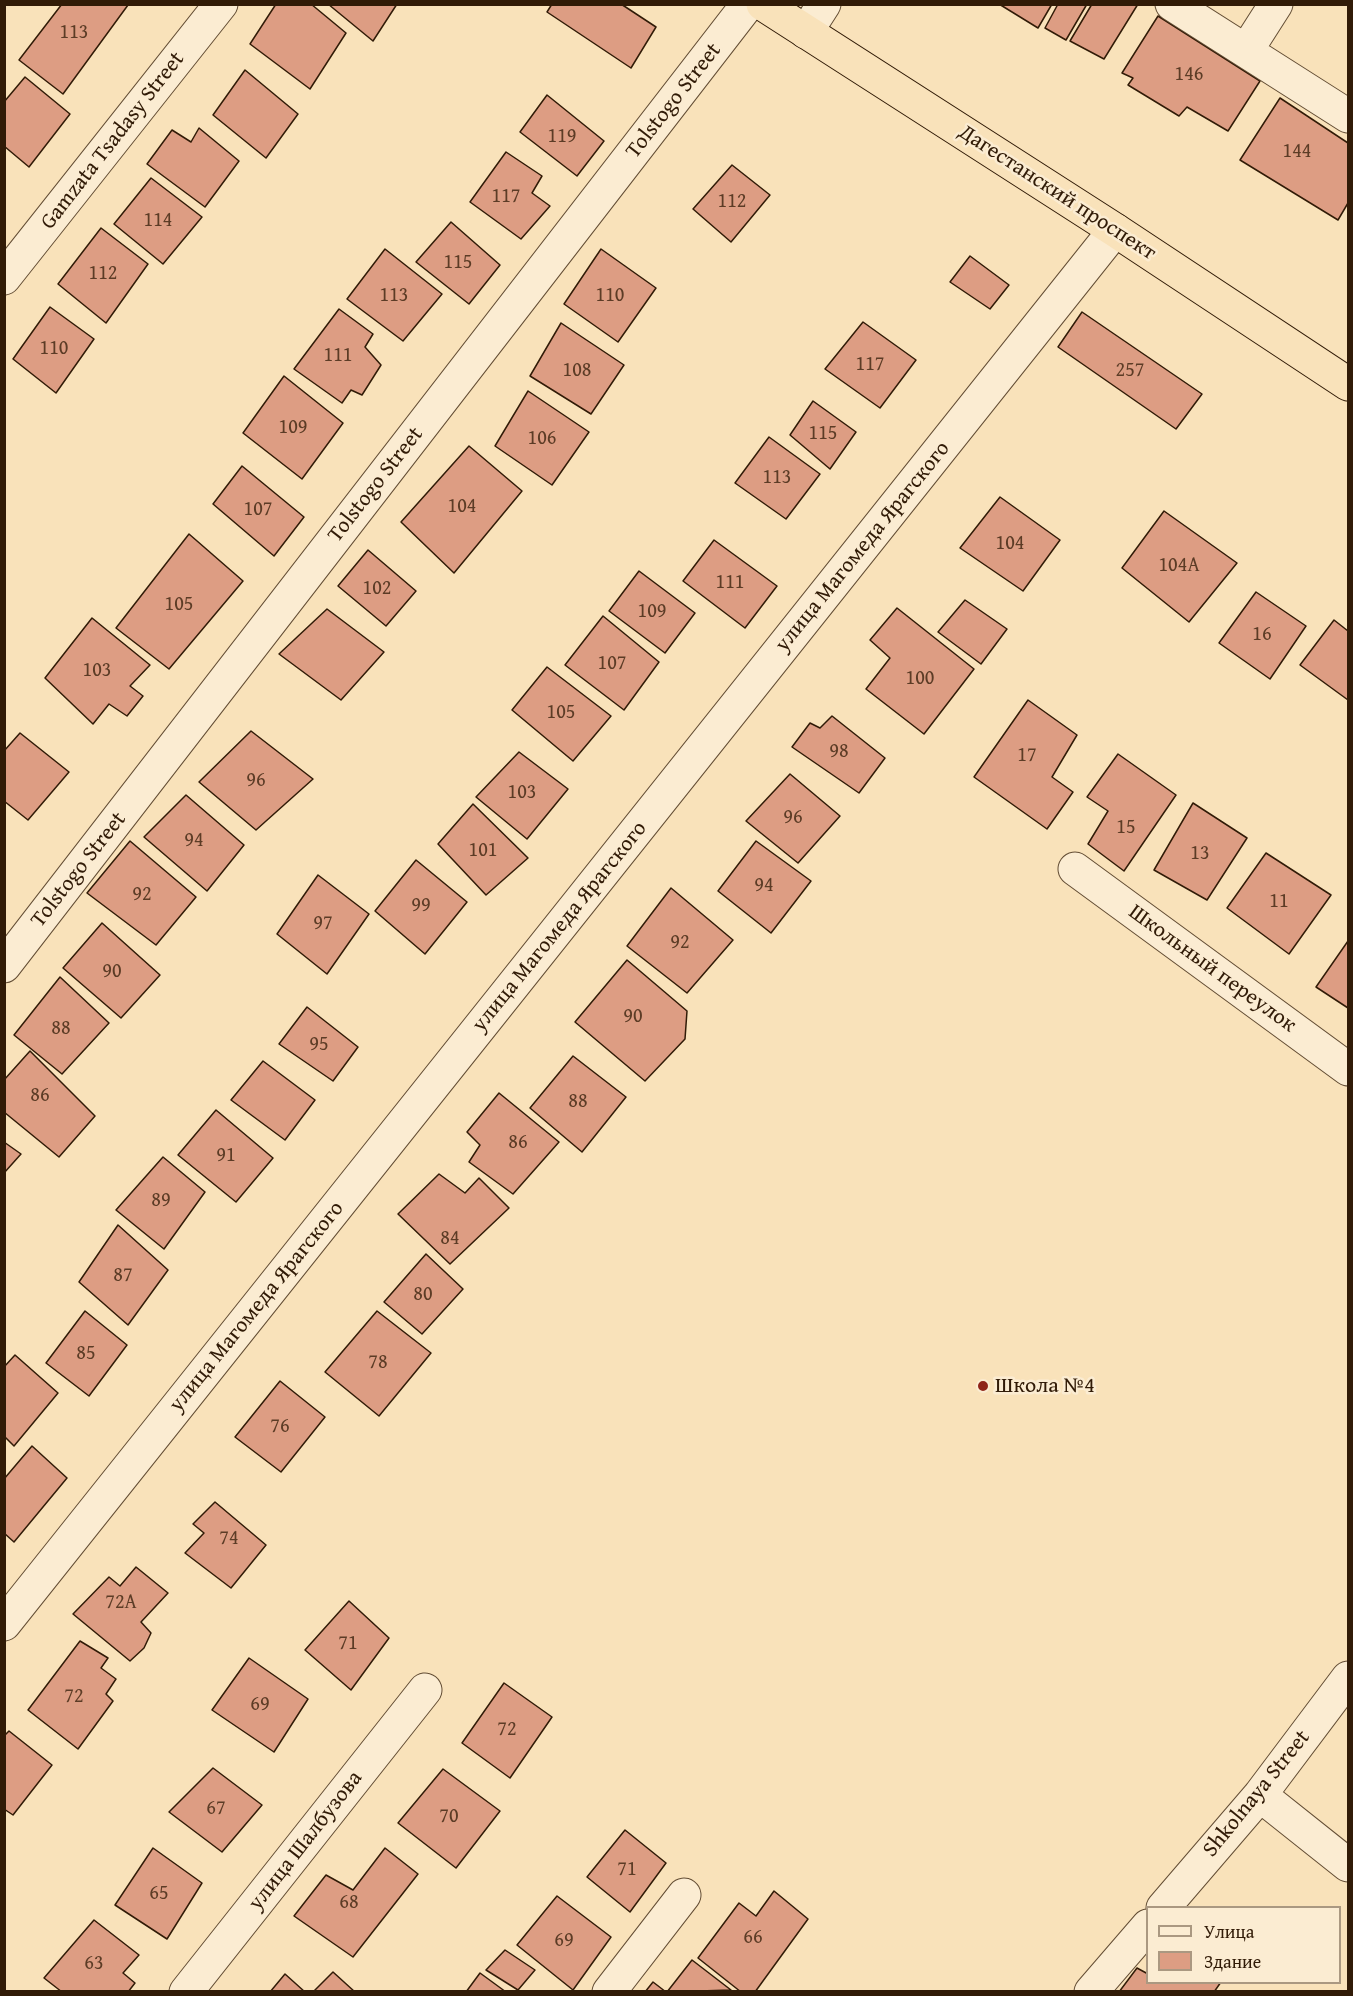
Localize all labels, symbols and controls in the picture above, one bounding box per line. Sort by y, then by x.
house number: 113 [60,21,88,45]
street label: Tolstogo Street [621,38,727,164]
street label: Gamzata Tsadasy Street [35,47,191,235]
house number: 146 [1175,63,1203,87]
street label: Дагестанский проспект [953,119,1161,267]
house number: 119 [548,125,576,149]
house number: 144 [1283,140,1311,164]
house number: 117 [492,185,520,209]
house number: 112 [718,190,746,214]
house number: 114 [144,209,172,233]
house number: 115 [444,251,472,275]
house number: 112 [89,262,117,286]
house number: 113 [380,284,408,308]
house number: 110 [596,284,624,308]
house number: 110 [40,337,68,361]
house number: 111 [324,344,352,368]
house number: 117 [856,353,884,377]
house number: 108 [563,359,591,383]
house number: 257 [1116,359,1144,383]
house number: 109 [279,416,307,440]
street label: Tolstogo Street [323,422,429,548]
house number: 115 [809,422,837,446]
house number: 106 [528,427,556,451]
street label: улица Магомеда Ярагского [770,436,956,658]
house number: 113 [763,466,791,490]
house number: 104 [448,495,476,519]
house number: 107 [244,498,272,522]
house number: 104 [996,532,1024,556]
house number: 104А [1158,554,1200,578]
house number: 111 [716,571,744,595]
house number: 102 [363,577,391,601]
house number: 105 [165,593,193,617]
house number: 109 [638,600,666,624]
house number: 16 [1252,623,1272,647]
house number: 107 [598,652,626,676]
house number: 103 [83,659,111,683]
house number: 100 [906,667,934,691]
house number: 105 [547,701,575,725]
house number: 98 [829,740,849,764]
house number: 17 [1017,744,1037,768]
house number: 96 [246,769,266,793]
house number: 103 [508,781,536,805]
house number: 96 [783,806,803,830]
street label: Tolstogo Street [26,807,132,933]
street label: улица Магомеда Ярагского [467,816,653,1038]
house number: 15 [1116,816,1136,840]
house number: 94 [184,829,204,853]
house number: 101 [469,839,497,863]
house number: 13 [1190,842,1210,866]
house number: 94 [754,874,774,898]
house number: 92 [132,883,152,907]
house number: 11 [1269,890,1289,914]
house number: 99 [411,894,431,918]
street label: Школьный переулок [1123,899,1301,1039]
house number: 97 [313,912,333,936]
house number: 92 [670,931,690,955]
house number: 90 [102,960,122,984]
house number: 90 [623,1005,643,1029]
house number: 88 [51,1017,71,1041]
house number: 95 [309,1033,329,1057]
house number: 86 [30,1084,50,1108]
house number: 88 [568,1090,588,1114]
house number: 86 [508,1131,528,1155]
house number: 91 [216,1144,236,1168]
house number: 89 [151,1189,171,1213]
street label: улица Магомеда Ярагского [164,1196,350,1418]
house number: 84 [440,1227,460,1251]
house number: 87 [113,1264,133,1288]
house number: 80 [413,1283,433,1307]
house number: 85 [76,1342,96,1366]
house number: 78 [368,1351,388,1375]
place label: Школа №4 [995,1373,1095,1399]
marker: Школа №4 [976,1379,990,1393]
house number: 76 [270,1415,290,1439]
house number: 74 [219,1527,239,1551]
house number: 72А [105,1591,137,1615]
house number: 71 [338,1632,358,1656]
house number: 72 [64,1685,84,1709]
house number: 69 [250,1693,270,1717]
house number: 72 [497,1718,517,1742]
street label: Shkolnaya Street [1198,1725,1316,1863]
street label: улица Шалбузова [243,1766,369,1916]
house number: 67 [206,1797,226,1821]
house number: 70 [439,1805,459,1829]
house number: 71 [617,1858,637,1882]
house number: 65 [149,1882,169,1906]
house number: 68 [339,1891,359,1915]
legend [1146,1906,1341,1984]
text: Улица [1204,1918,1254,1945]
house number: 66 [743,1926,763,1950]
house number: 69 [554,1929,574,1953]
text: Здание [1204,1948,1261,1975]
house number: 63 [84,1952,104,1976]

